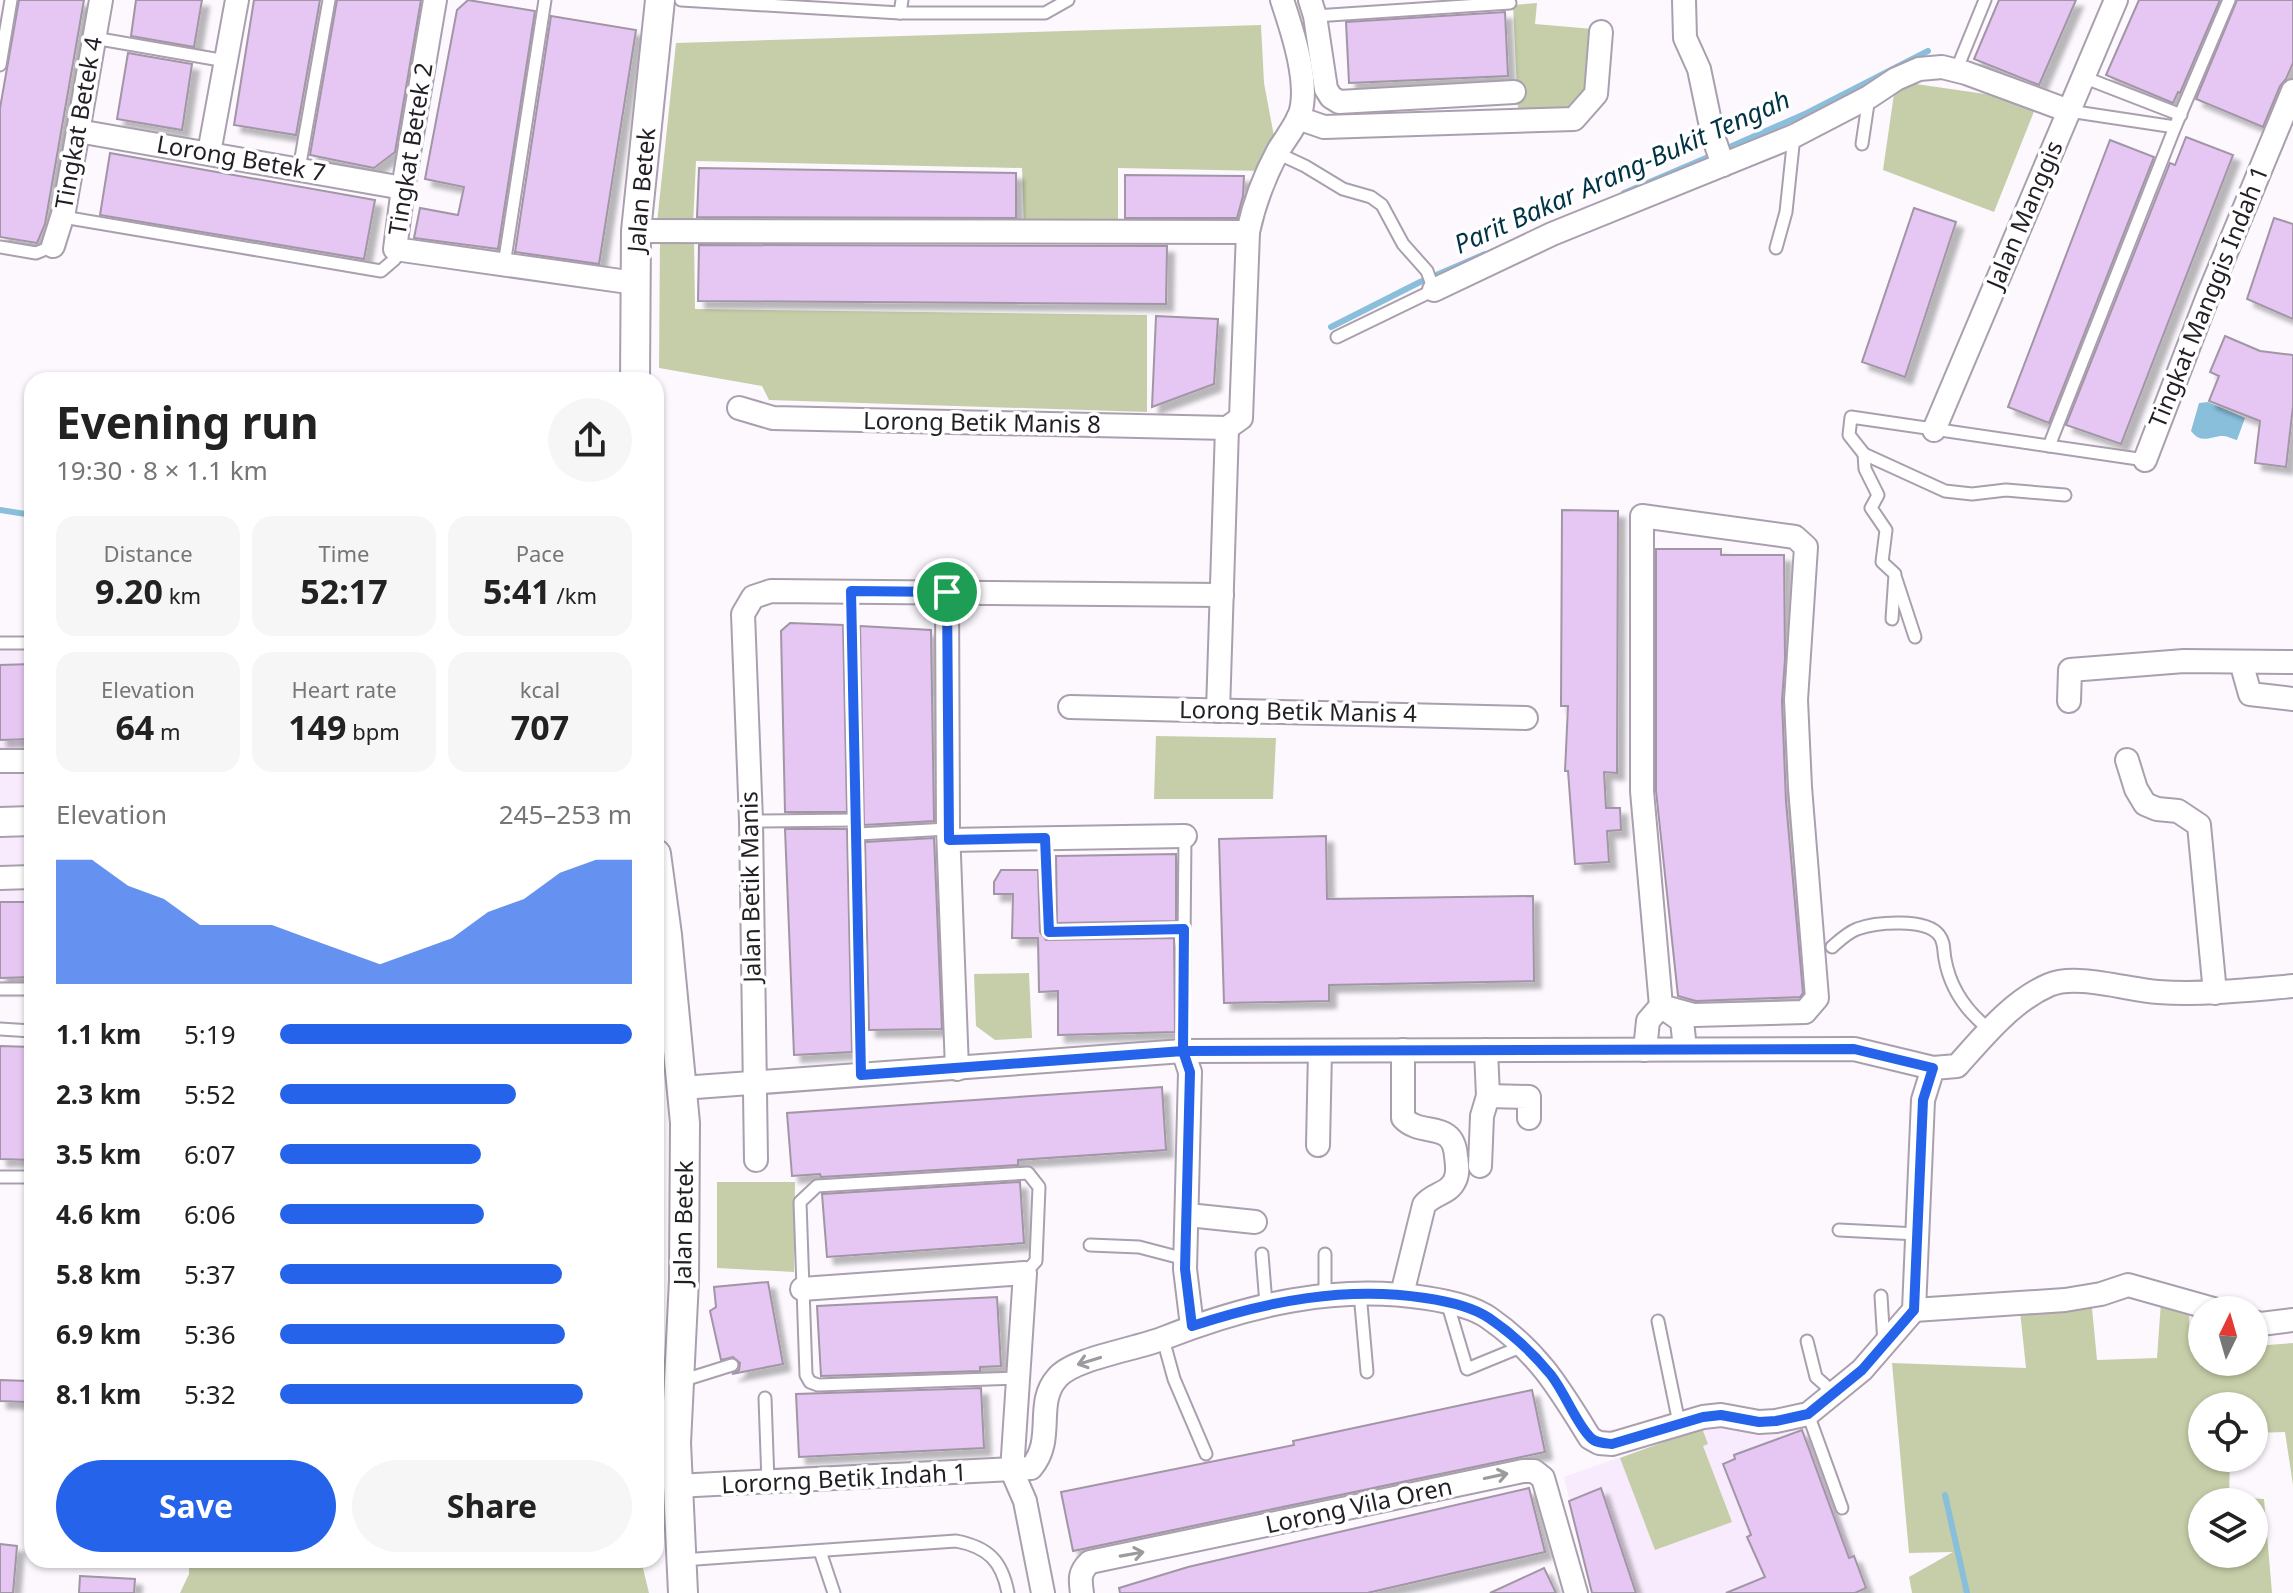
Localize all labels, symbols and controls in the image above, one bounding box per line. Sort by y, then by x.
street label: Tingkat Betek 4 [46,34,109,211]
street label: Tingkat Betek 2 [380,60,439,237]
water label: Parit Bakar Arang-Bukit Tengah [1448,81,1795,262]
street label: Lorong Betek 7 [154,126,328,189]
street label: Jalan Betek [618,126,662,256]
street label: Jalan Manggis [1977,135,2070,295]
street label: Tingkat Manggis Indah 1 [2140,161,2275,432]
text: Evening run [56,392,319,452]
button: share [548,398,632,482]
street label: Lorong Betik Manis 8 [863,403,1101,440]
text: 19:30 · 8 × 1.1 km [56,452,268,488]
text: Distance [103,538,193,568]
text: Time [319,538,369,568]
text: Pace [516,538,564,568]
pin [913,558,981,626]
text: 9.20 [95,568,163,614]
text: 52:17 [300,568,388,614]
text: 5:41 [483,568,551,614]
icon: arrive [925,570,969,614]
text: km [163,580,201,610]
text: /km [551,580,597,610]
text: Elevation [101,674,195,704]
text: Heart rate [291,674,397,704]
text: kcal [520,674,560,704]
street label: Lorong Betik Manis 4 [1179,692,1417,729]
text: 64 [115,704,154,750]
text: 149 [288,704,347,750]
text: 707 [511,704,569,750]
text: m [154,716,181,746]
text: bpm [347,716,400,746]
street label: Jalan Betik Manis [731,791,768,985]
text: Elevation [56,796,167,832]
text: 245–253 m [499,796,632,832]
text: 1.1 km [56,1016,141,1052]
text: 5:19 [184,1016,236,1052]
text: 2.3 km [56,1076,141,1112]
text: 5:52 [184,1076,236,1112]
text: 3.5 km [56,1136,141,1172]
text: 6:07 [184,1136,236,1172]
street label: Jalan Betek [665,1160,700,1288]
text: 4.6 km [56,1196,141,1232]
text: 6:06 [184,1196,236,1232]
text: 5.8 km [56,1256,141,1292]
text: 5:37 [184,1256,236,1292]
north arrow [2188,1296,2268,1376]
map controls [2188,1296,2268,1568]
text: 6.9 km [56,1316,141,1352]
text: 5:36 [184,1316,236,1352]
one-way arrow [1076,1354,1102,1369]
text: 8.1 km [56,1376,141,1412]
text: 5:32 [184,1376,236,1412]
button: locate [2188,1392,2268,1472]
street label: Lororng Betik Indah 1 [720,1455,968,1500]
button: Save [56,1460,336,1552]
button: Share [352,1460,632,1552]
one-way arrow [1483,1468,1508,1483]
street label: Lorong Vila Oren [1262,1469,1455,1540]
button: layers [2188,1488,2268,1568]
one-way arrow [1119,1546,1144,1561]

